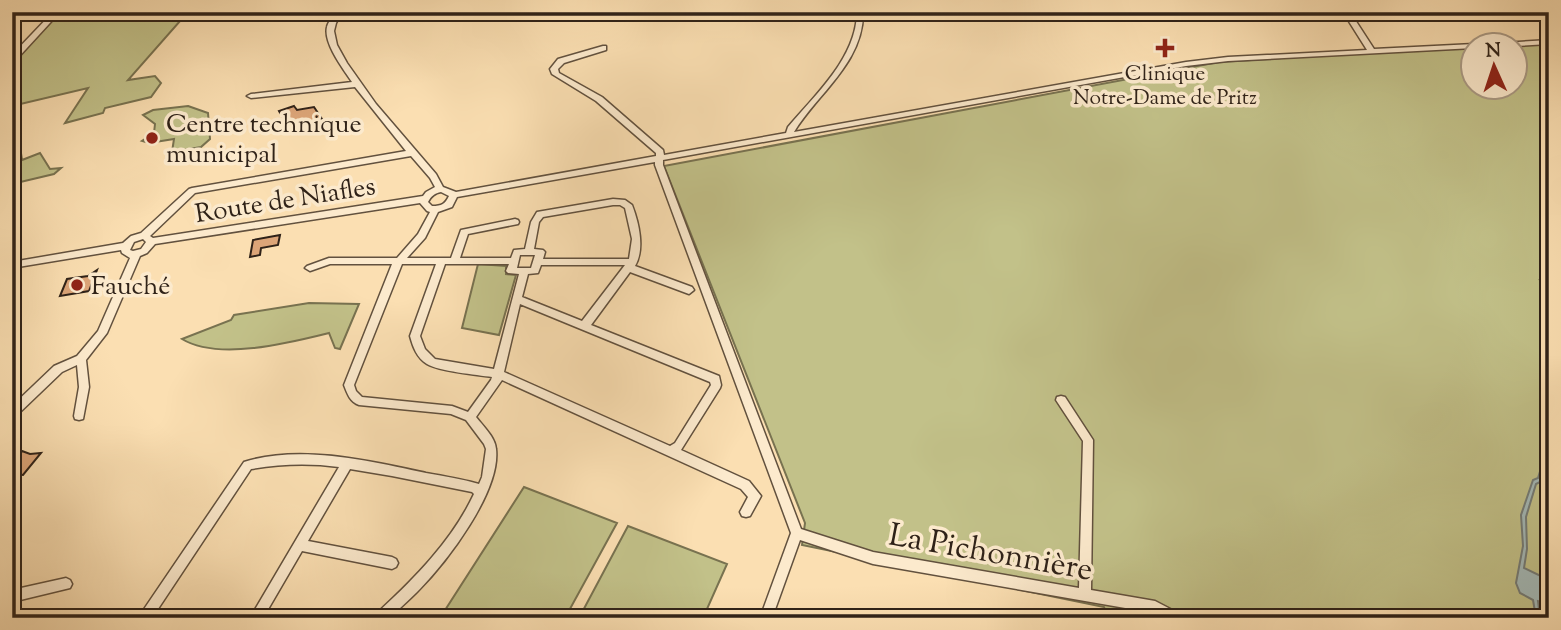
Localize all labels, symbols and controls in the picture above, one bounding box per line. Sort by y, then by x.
north arrow [1460,32,1530,102]
marker: Clinique Notre-Dame de Pritz [1155,38,1175,58]
text: N [1485,38,1502,65]
place label: Clinique Notre-Dame de Pritz [1073,60,1257,114]
place label: Centre technique municipal [166,107,362,174]
marker: Centre technique municipal [144,130,160,146]
street label: Route de Niafles [193,169,378,234]
place label: Fauché [91,269,170,306]
marker: Fauché [69,277,85,293]
street label: La Pichonnière [885,513,1096,595]

